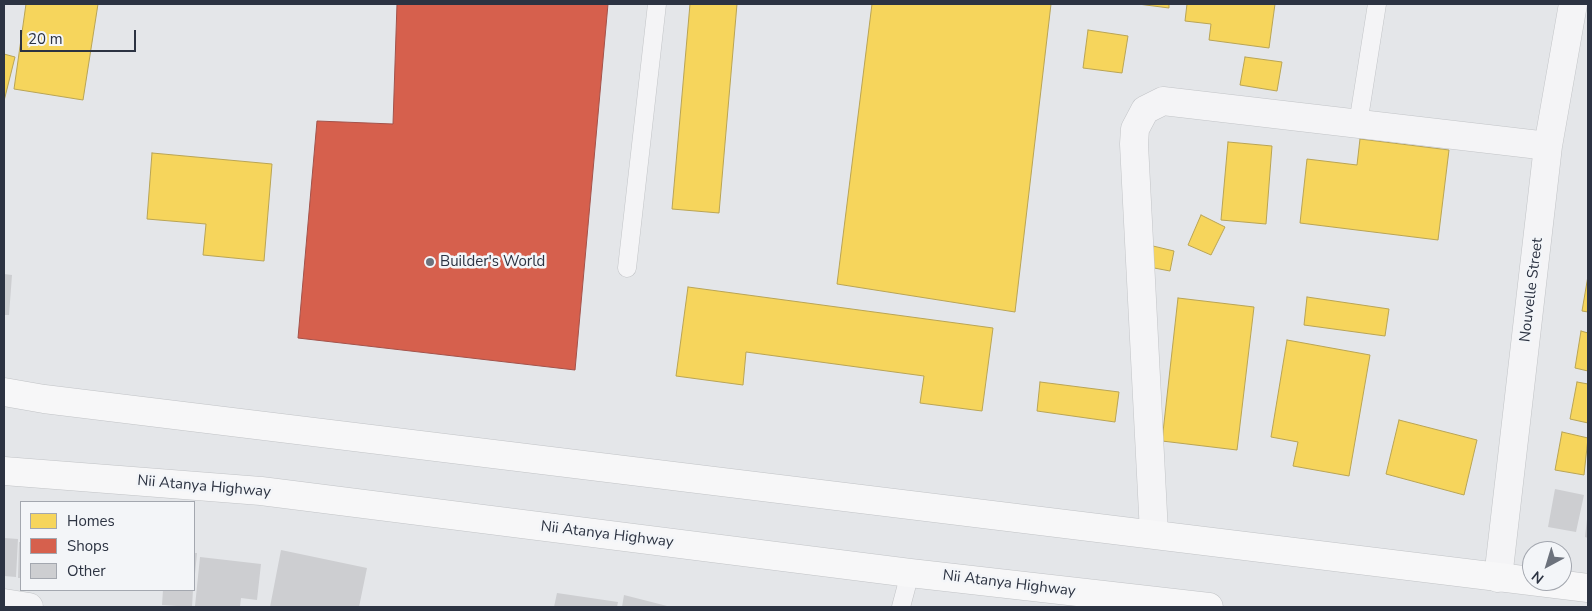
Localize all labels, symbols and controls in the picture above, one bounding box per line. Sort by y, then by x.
scale bar [22,20,139,52]
text: 20 m [28,29,63,49]
street label: Nouvelle Street [1517,237,1547,343]
place label: Builder's World [440,253,545,271]
marker: Builder's World [424,256,436,268]
street label: Nii Atanya Highway [137,472,271,502]
legend [20,501,195,591]
text: Homes [67,511,115,531]
street label: Nii Atanya Highway [539,518,675,552]
text: Shops [67,536,109,556]
north arrow [1522,541,1572,591]
text: Other [67,561,106,581]
street label: Nii Atanya Highway [941,567,1077,601]
text: N [1528,567,1548,588]

